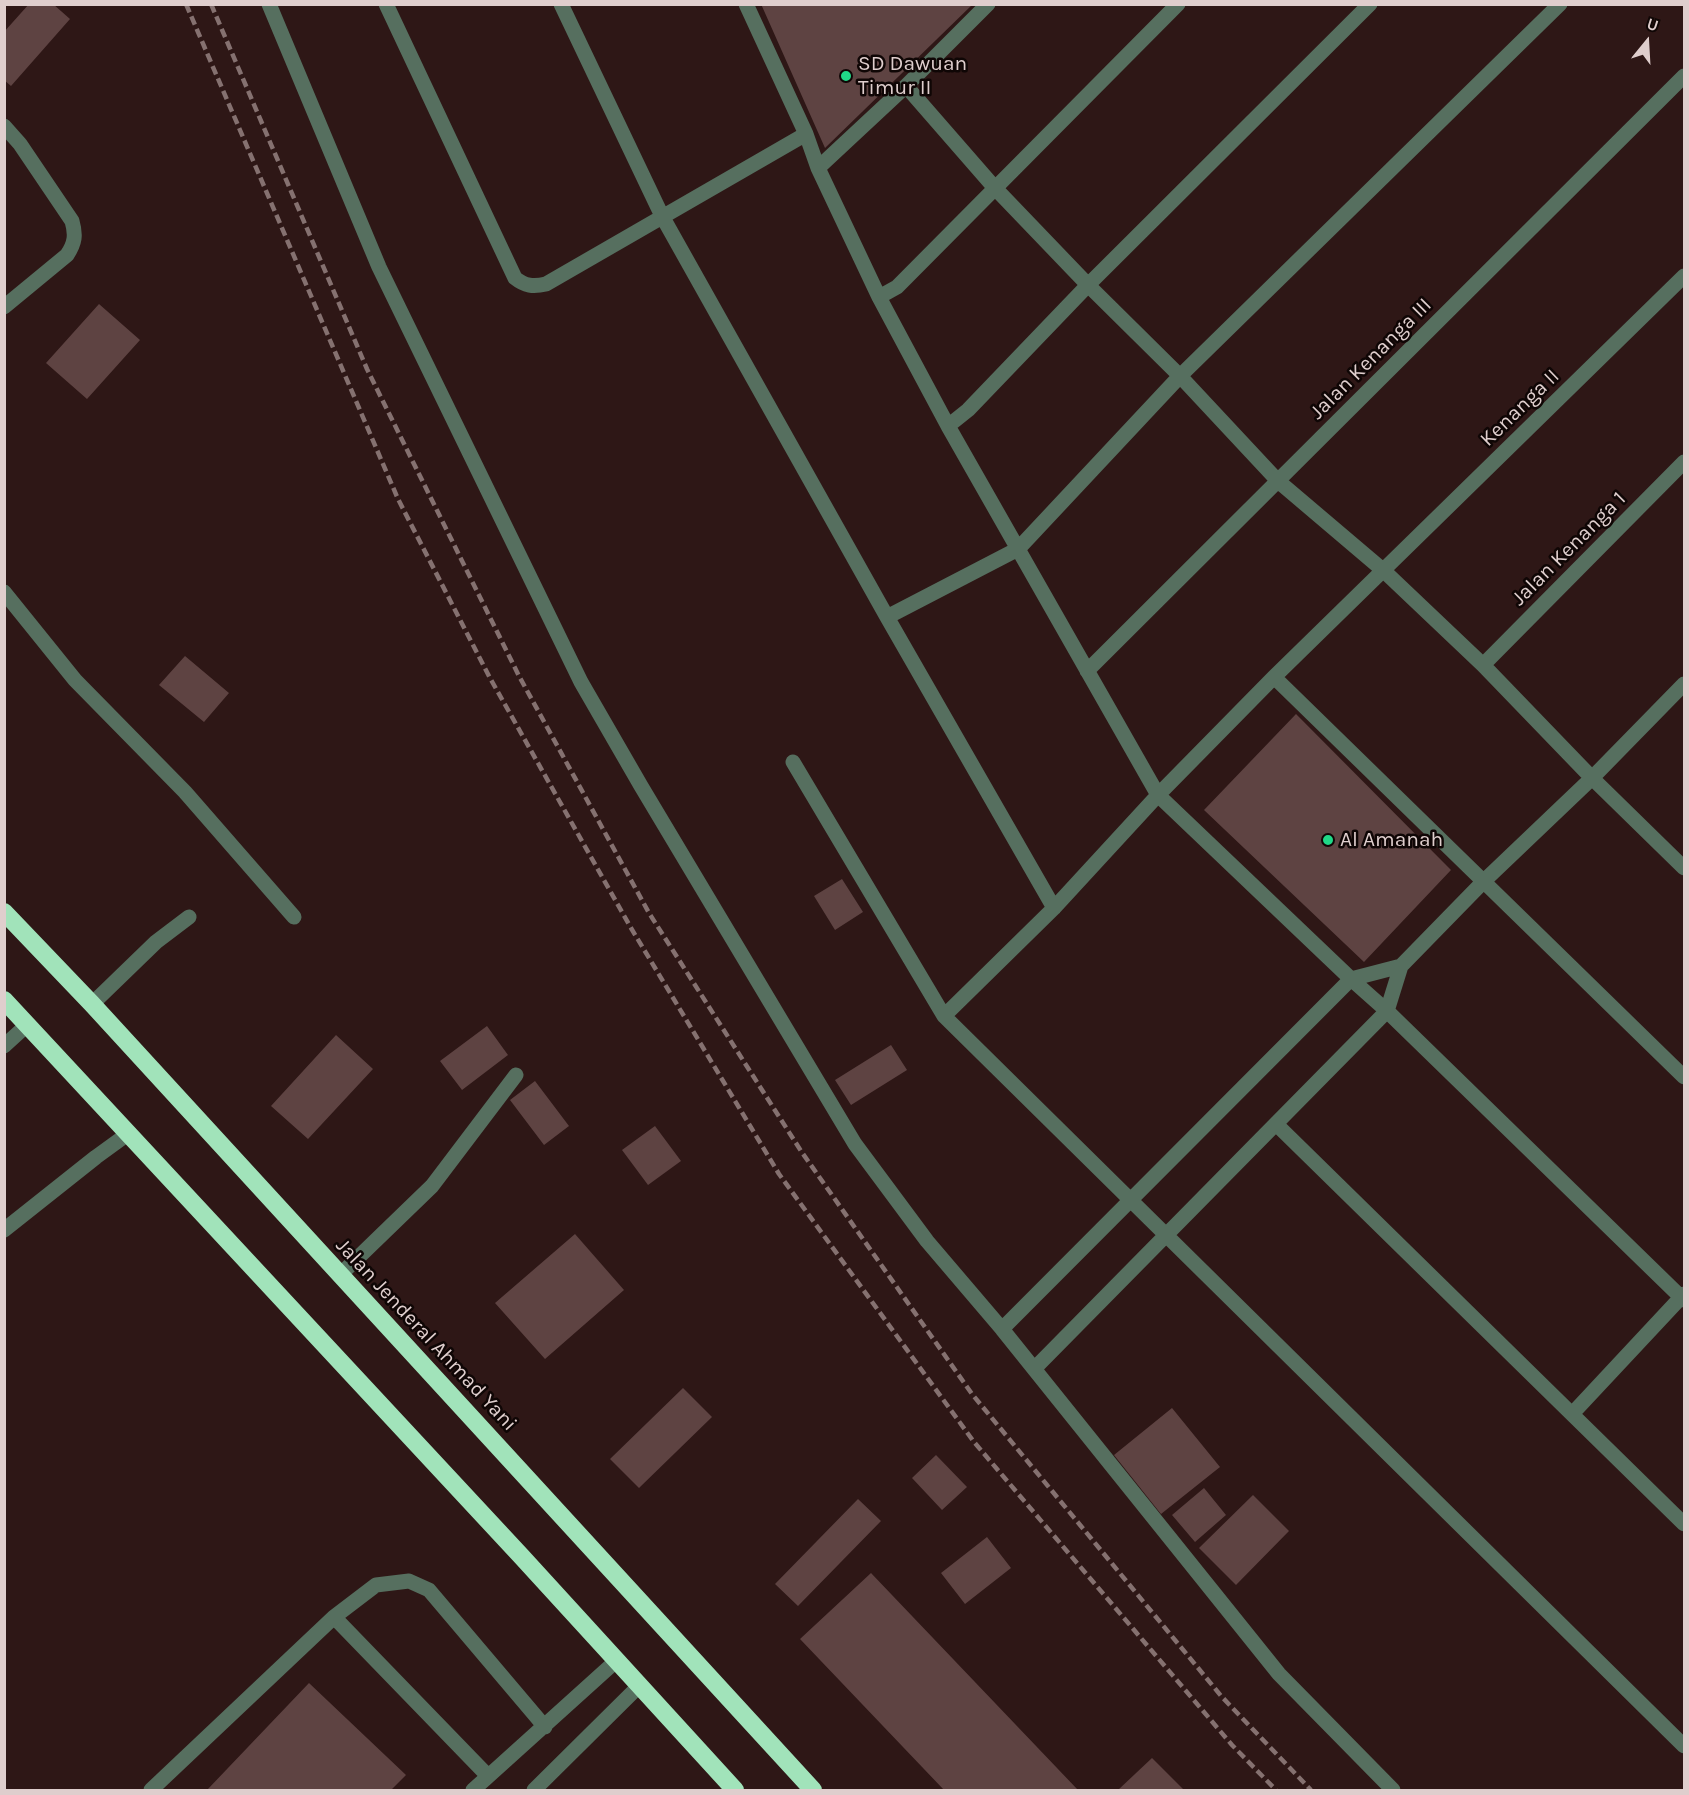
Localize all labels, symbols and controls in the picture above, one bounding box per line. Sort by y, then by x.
north arrow [1617,12,1677,72]
text: U [1645,14,1661,35]
place label: SD Dawuan Timur II [858,51,967,101]
marker: SD Dawuan Timur II [839,69,853,83]
street label: Jalan Kenanga III [1305,293,1437,425]
street label: Kenanga II [1475,364,1565,452]
street label: Jalan Kenanga 1 [1507,487,1631,611]
place label: Al Amanah [1340,827,1443,853]
marker: Al Amanah [1321,833,1335,847]
street label: Jalan Jenderal Ahmad Yani [330,1233,522,1437]

